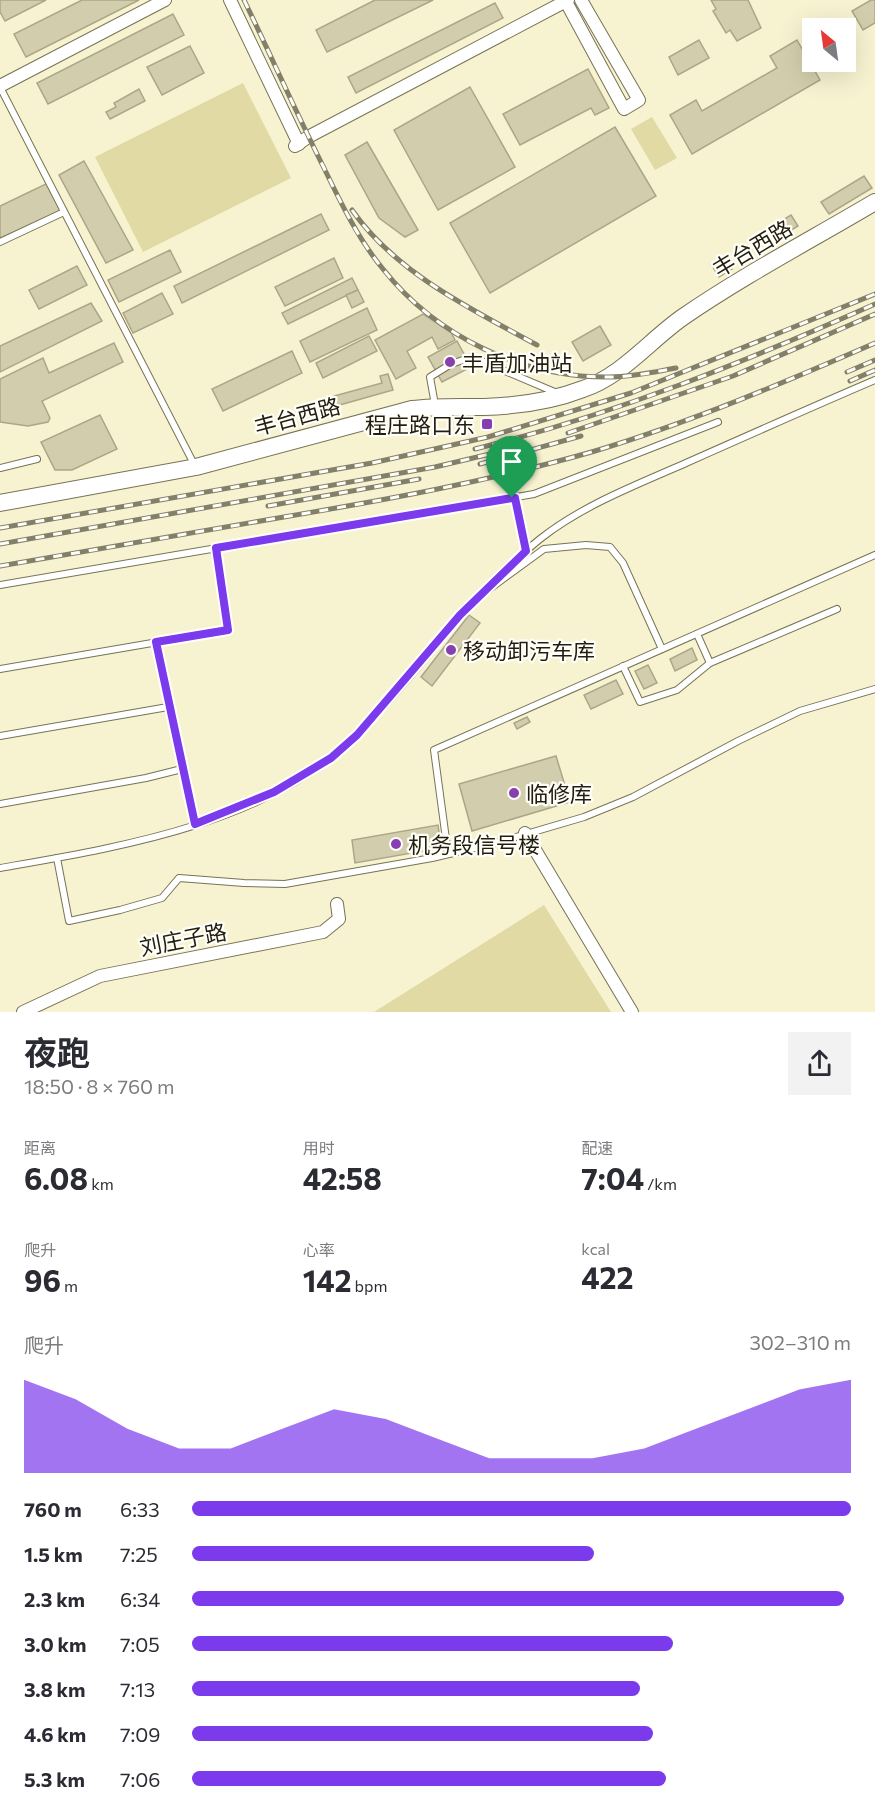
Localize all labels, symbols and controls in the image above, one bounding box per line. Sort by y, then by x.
north arrow [802,18,856,72]
map controls [802,18,856,72]
street label: 丰台西路 [707,214,797,282]
place label: 丰盾加油站 [462,349,572,376]
marker: 丰盾加油站 [443,355,457,369]
street label: 丰台西路 [251,392,343,440]
place label: 程庄路口东 [365,411,475,438]
marker: 程庄路口东 [480,417,494,431]
pin [486,436,537,498]
icon: arrive [495,445,528,478]
place label: 移动卸污车库 [463,637,595,664]
marker: 移动卸污车库 [444,643,458,657]
place label: 临修库 [526,780,592,807]
marker: 临修库 [507,786,521,800]
place label: 机务段信号楼 [408,831,540,858]
marker: 机务段信号楼 [389,837,403,851]
street label: 刘庄子路 [137,917,229,961]
text: 夜跑 [24,1031,90,1072]
button: share [788,1032,851,1095]
text: 18:50 · 8 × 760 m [24,1074,174,1098]
text: 距离 [24,1138,56,1157]
text: 用时 [303,1138,335,1157]
text: 配速 [581,1138,613,1157]
text: 6.08 [24,1159,88,1196]
text: 42:58 [303,1159,382,1196]
text: 7:04 [581,1159,644,1196]
text: km [88,1174,114,1193]
text: /km [644,1174,677,1193]
text: kcal [581,1239,610,1258]
text: 爬升 [24,1240,56,1259]
text: 心率 [303,1240,335,1259]
text: 422 [581,1258,634,1295]
text: 96 [24,1261,61,1298]
text: 142 [303,1261,351,1298]
text: m [61,1276,78,1295]
text: bpm [351,1276,387,1295]
text: 302–310 m [749,1330,851,1354]
text: 爬升 [24,1333,64,1357]
text: 760 m [24,1497,82,1521]
text: 6:33 [120,1497,160,1521]
text: 1.5 km [24,1542,83,1566]
text: 7:25 [120,1542,158,1566]
text: 2.3 km [24,1587,85,1611]
text: 6:34 [120,1587,160,1611]
text: 3.0 km [24,1632,86,1656]
text: 7:05 [120,1632,160,1656]
text: 3.8 km [24,1677,86,1701]
text: 7:13 [120,1677,155,1701]
text: 4.6 km [24,1722,86,1746]
text: 7:09 [120,1722,160,1746]
text: 5.3 km [24,1767,85,1791]
text: 7:06 [120,1767,160,1791]

